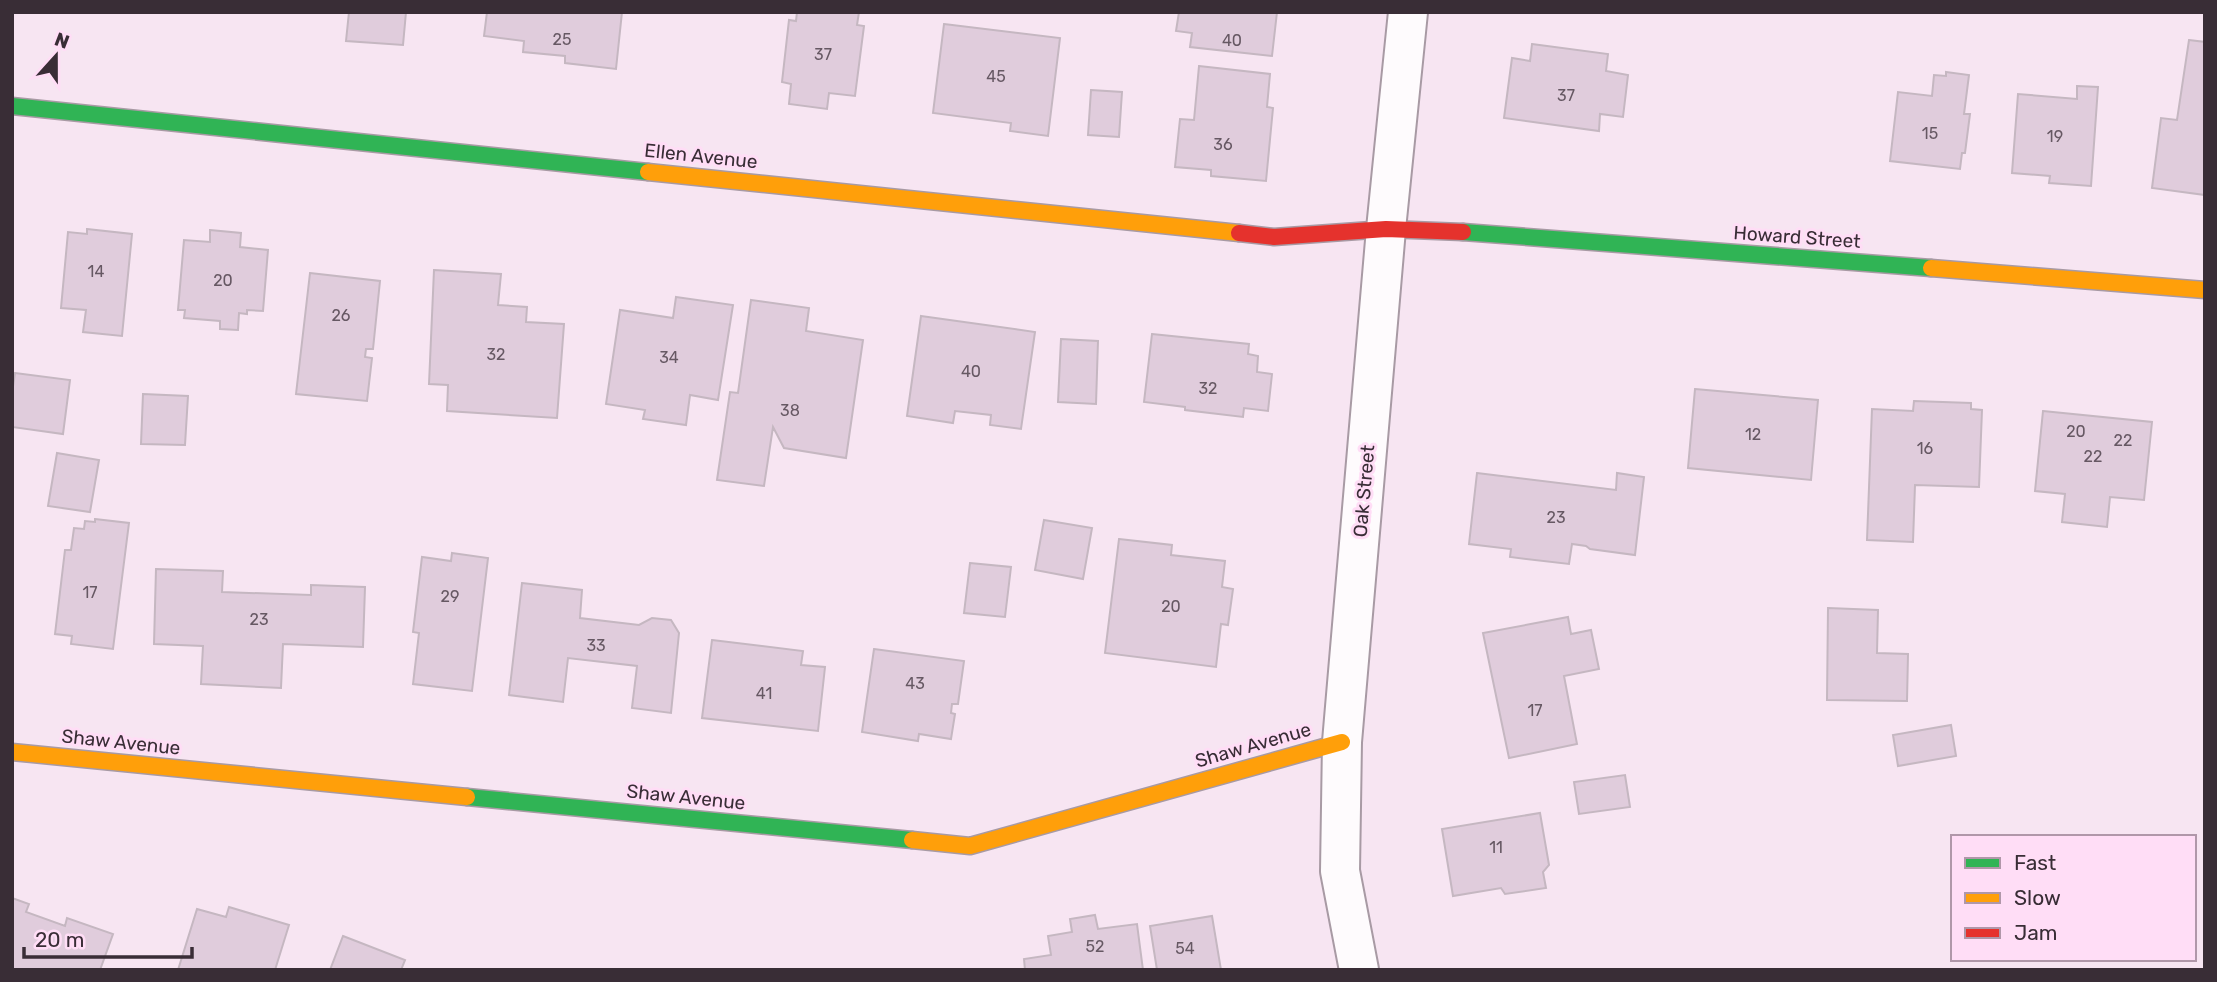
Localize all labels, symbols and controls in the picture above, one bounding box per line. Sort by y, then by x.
north arrow [21,21,91,91]
text: N [51,27,72,54]
house number: 25 [553,30,571,49]
house number: 40 [1222,31,1242,50]
house number: 37 [814,45,832,64]
house number: 45 [986,67,1006,86]
house number: 37 [1557,86,1575,105]
house number: 15 [1922,124,1938,143]
house number: 19 [2047,127,2063,146]
house number: 36 [1213,135,1233,154]
street label: Ellen Avenue [643,139,759,173]
street label: Howard Street [1733,221,1862,253]
house number: 14 [88,262,104,281]
house number: 20 [213,271,233,290]
house number: 26 [331,306,351,325]
house number: 32 [486,345,506,364]
house number: 34 [659,348,679,367]
house number: 40 [961,362,981,381]
house number: 32 [1198,379,1218,398]
house number: 38 [780,401,800,420]
house number: 20 [2066,422,2086,441]
house number: 12 [1745,425,1761,444]
house number: 22 [2114,431,2132,450]
house number: 16 [1917,439,1934,458]
street label: Oak Street [1349,443,1380,538]
house number: 22 [2084,447,2102,466]
house number: 23 [1546,508,1566,527]
house number: 17 [82,583,98,602]
house number: 29 [441,587,459,606]
house number: 20 [1161,597,1181,616]
house number: 23 [249,610,269,629]
house number: 33 [586,636,606,655]
house number: 43 [905,674,925,693]
house number: 41 [756,684,772,703]
house number: 17 [1527,701,1543,720]
street label: Shaw Avenue [1192,717,1314,773]
street label: Shaw Avenue [60,724,182,760]
street label: Shaw Avenue [625,779,747,815]
legend [1951,835,2196,961]
house number: 11 [1489,838,1503,857]
text: Fast [2014,850,2056,875]
text: Slow [2014,885,2061,910]
scale bar [24,916,192,960]
text: Jam [2014,920,2058,945]
text: 20 m [35,927,84,952]
house number: 52 [1086,937,1104,956]
house number: 54 [1175,939,1195,958]

